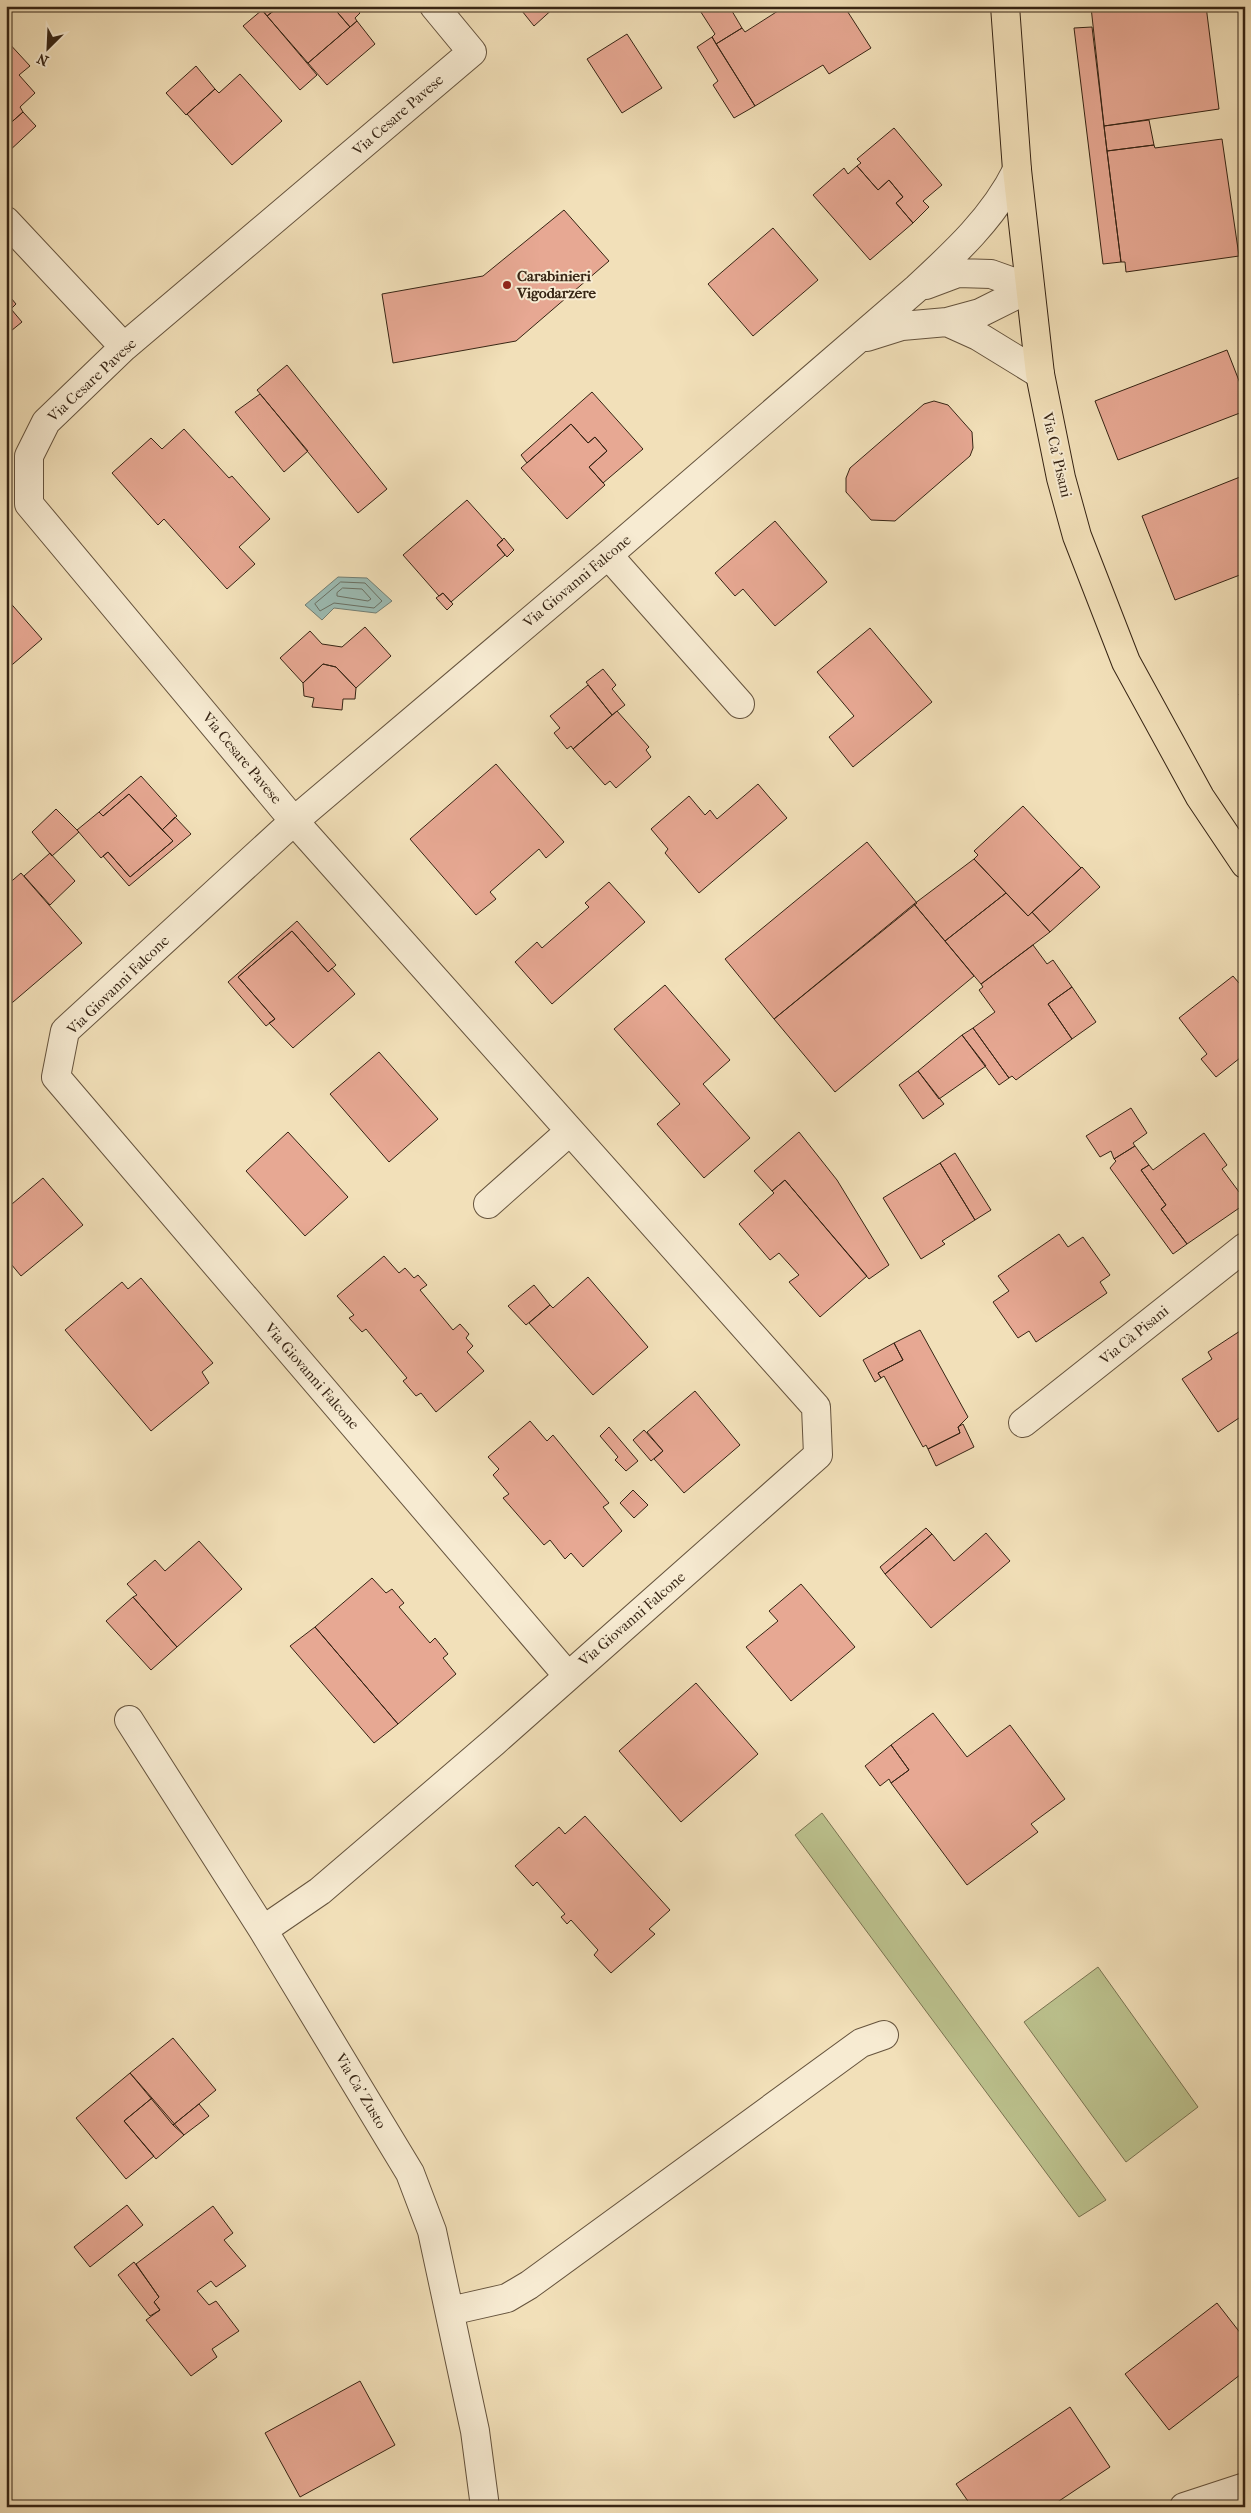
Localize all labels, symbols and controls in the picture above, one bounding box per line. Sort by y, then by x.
north arrow [22,22,72,72]
text: N [34,49,51,69]
street label: Via Cesare Pavese [348,70,448,160]
place label: Carabinieri Vigodarzere [516,267,597,302]
marker: Carabinieri Vigodarzere [501,279,513,291]
street label: Via Cesare Pavese [43,334,140,426]
street label: Via Ca' Pisani [1038,410,1076,500]
street label: Via Giovanni Falcone [519,530,635,632]
street label: Via Cesare Pavese [198,708,286,808]
street label: Via Giovanni Falcone [62,931,173,1039]
street label: Via Cà Pisani [1095,1301,1173,1369]
street label: Via Giovanni Falcone [260,1318,363,1433]
street label: Via Giovanni Falcone [574,1568,689,1671]
street label: Via Ca' Zusto [331,2049,391,2132]

